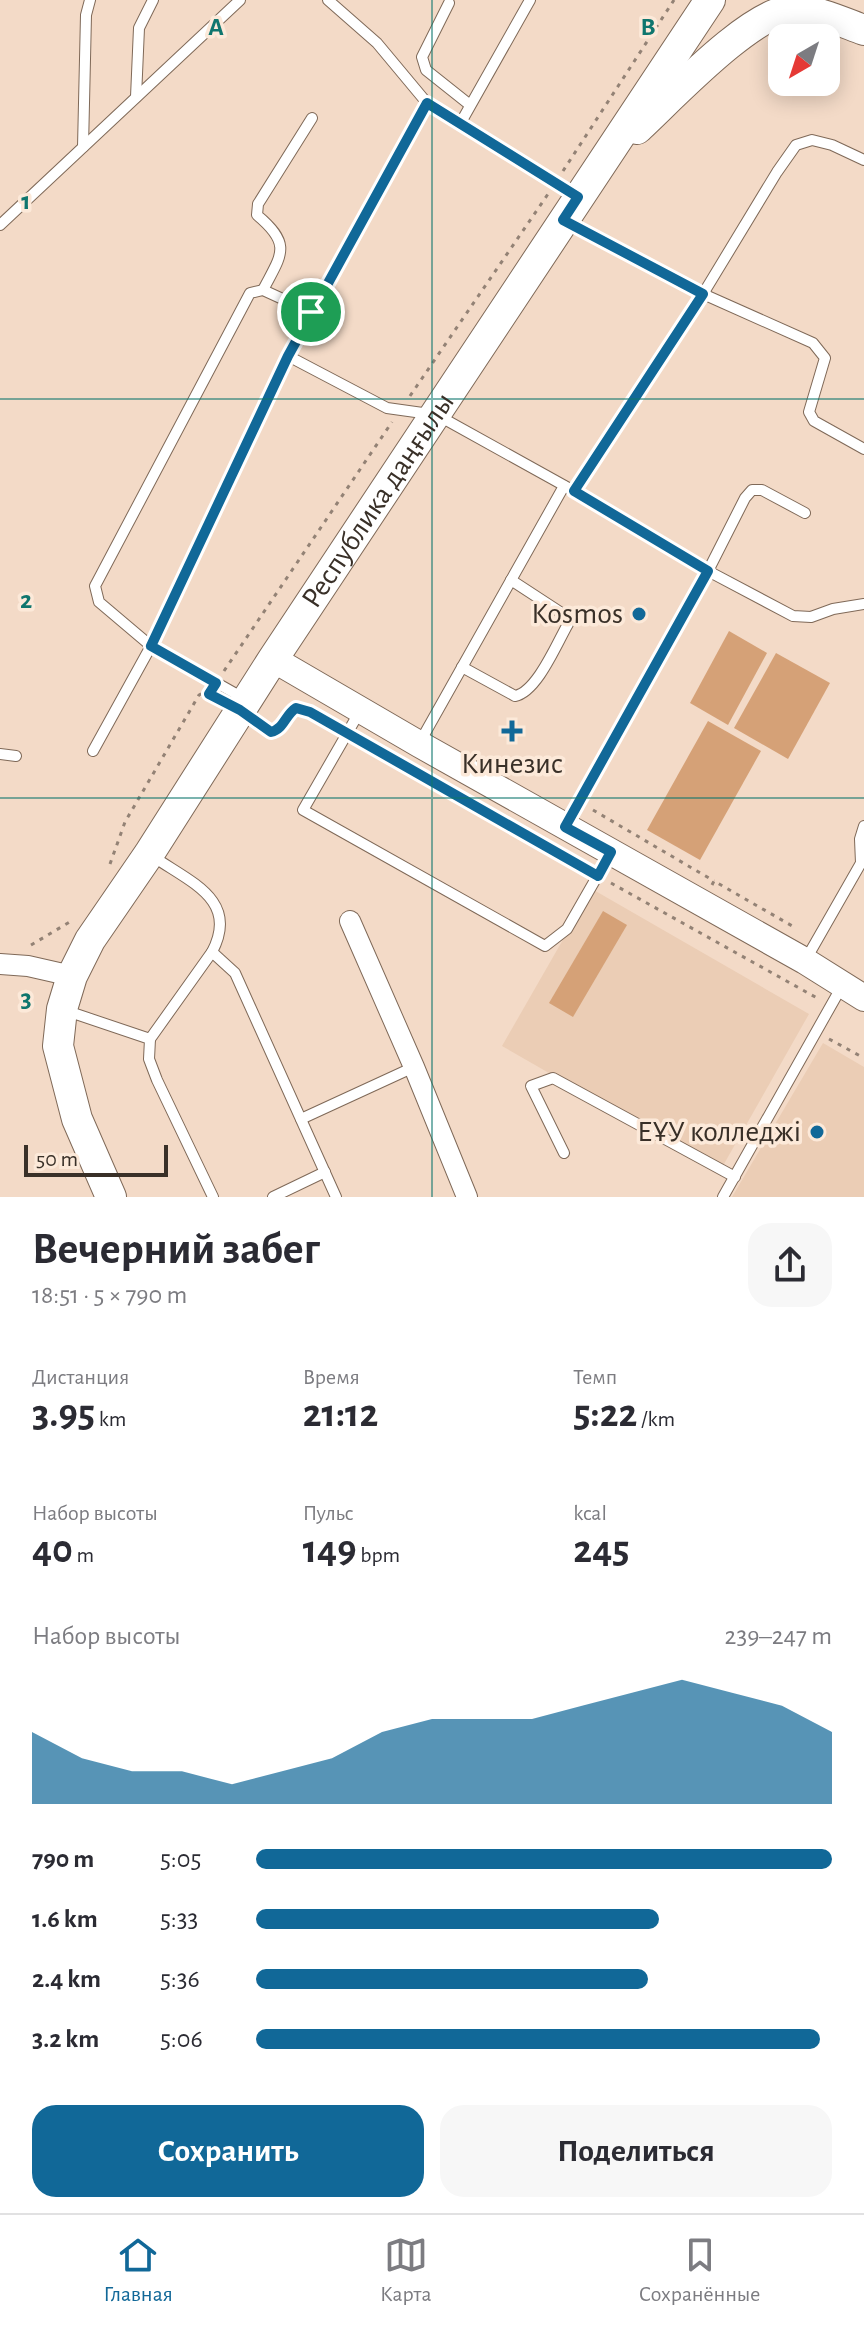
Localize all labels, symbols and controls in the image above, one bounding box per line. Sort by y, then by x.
text: A [208,14,224,40]
text: B [640,14,656,40]
north arrow [768,24,840,96]
map controls [768,24,840,96]
text: 1 [21,188,31,214]
pin [277,278,345,346]
icon: arrive [289,290,333,334]
street label: Республика даңғылы [296,388,460,613]
text: 2 [20,587,32,613]
place label: Kosmos [532,599,623,629]
marker: Kosmos [630,605,648,623]
marker: Кинезис [501,720,523,742]
place label: Кинезис [461,749,563,779]
text: 3 [20,986,32,1012]
place label: ЕҰУ колледжі [637,1117,801,1147]
marker: ЕҰУ колледжі [808,1123,826,1141]
scale bar [24,1141,168,1177]
text: 50 m [36,1148,78,1170]
button: share [748,1223,832,1307]
text: Вечерний забег [32,1228,320,1272]
text: 18:51 · 5 × 790 m [32,1282,187,1308]
text: Дистанция [32,1366,129,1388]
text: Время [303,1366,360,1388]
text: Темп [573,1366,617,1388]
text: 3.95 [32,1394,95,1434]
text: 21:12 [303,1394,378,1434]
text: 5:22 [573,1394,637,1434]
text: km [95,1408,126,1430]
text: /km [637,1408,675,1430]
text: Набор высоты [32,1502,158,1524]
text: Пульс [303,1502,354,1524]
text: kcal [573,1502,607,1524]
text: 40 [32,1530,73,1570]
text: 149 [303,1530,357,1570]
text: 245 [573,1530,630,1570]
text: m [73,1544,94,1566]
text: bpm [357,1544,400,1566]
text: Набор высоты [32,1623,181,1649]
text: 239–247 m [725,1623,832,1649]
text: 790 m [32,1846,94,1872]
text: 5:05 [160,1846,201,1872]
text: 1.6 km [32,1906,98,1932]
text: 5:33 [160,1906,198,1932]
text: 2.4 km [32,1966,101,1992]
text: 5:36 [160,1966,200,1992]
text: 3.2 km [32,2026,99,2052]
text: 5:06 [160,2026,203,2052]
button: Сохранить [32,2105,424,2197]
button: Поделиться [440,2105,832,2197]
tab: Главная [104,2233,173,2307]
tab: Карта [380,2233,432,2307]
tab: Сохранённые [639,2233,760,2307]

